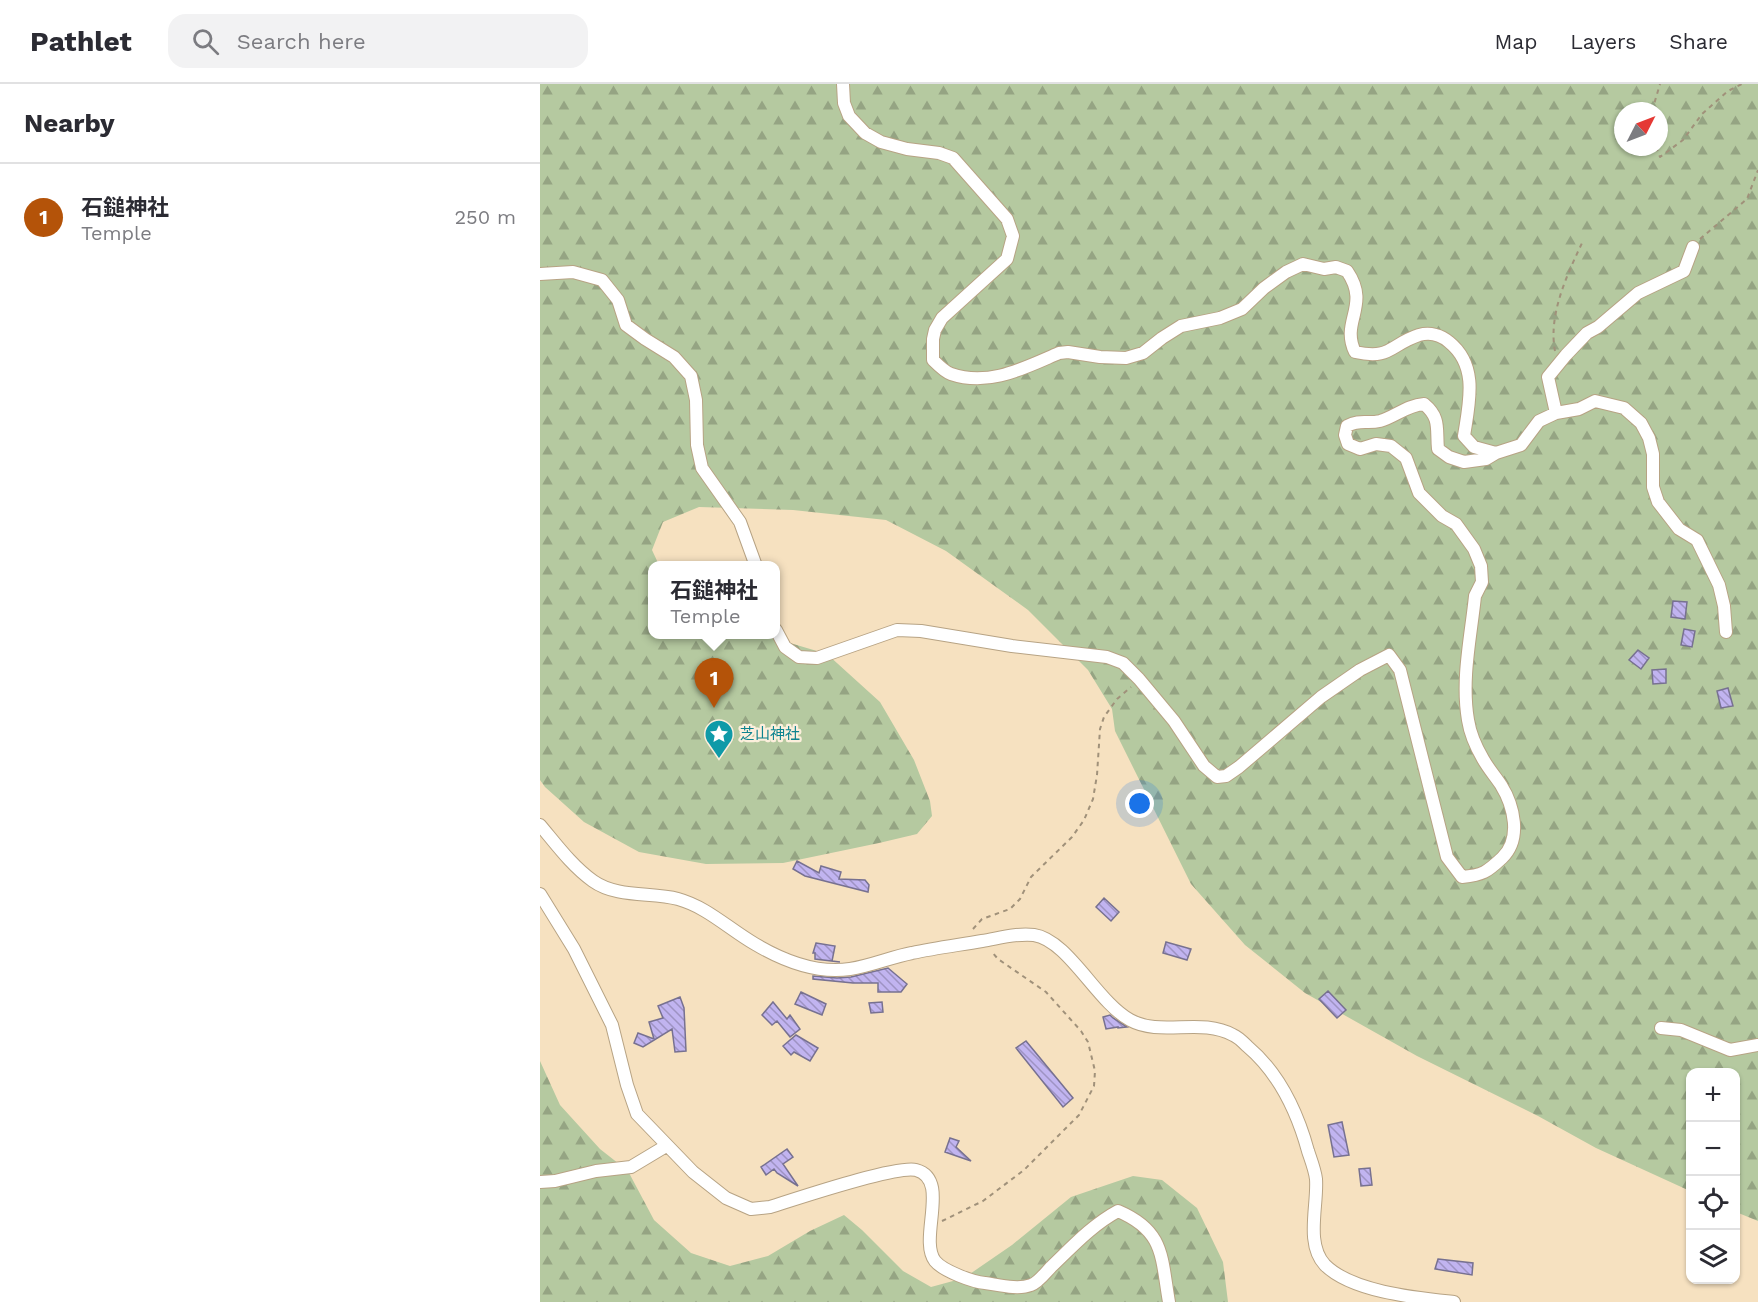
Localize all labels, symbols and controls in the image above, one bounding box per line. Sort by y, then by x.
search box [168,14,588,68]
text: Pathlet [30,25,132,58]
icon: search [189,25,222,58]
text: Search here [237,29,366,54]
text: Map [1494,29,1537,54]
text: Layers [1570,29,1636,54]
text: Share [1669,29,1728,54]
north arrow [1614,102,1668,156]
text: Nearby [24,108,115,138]
text: 石鎚神社 [81,195,169,220]
text: 1 [39,205,48,229]
text: 250 m [454,205,516,229]
text: Temple [81,221,152,245]
popup [648,561,780,639]
text: 石鎚神社 [670,578,758,603]
text: Temple [670,604,741,628]
pin: 1 [694,658,734,708]
place icon: 芝山神社 [703,718,735,760]
place label: 芝山神社 [740,725,800,743]
your location [1125,789,1154,818]
map controls [1686,1068,1740,1284]
button: + [1686,1068,1740,1122]
button: − [1686,1122,1740,1176]
button: locate [1686,1176,1740,1230]
button: layers [1686,1230,1740,1284]

